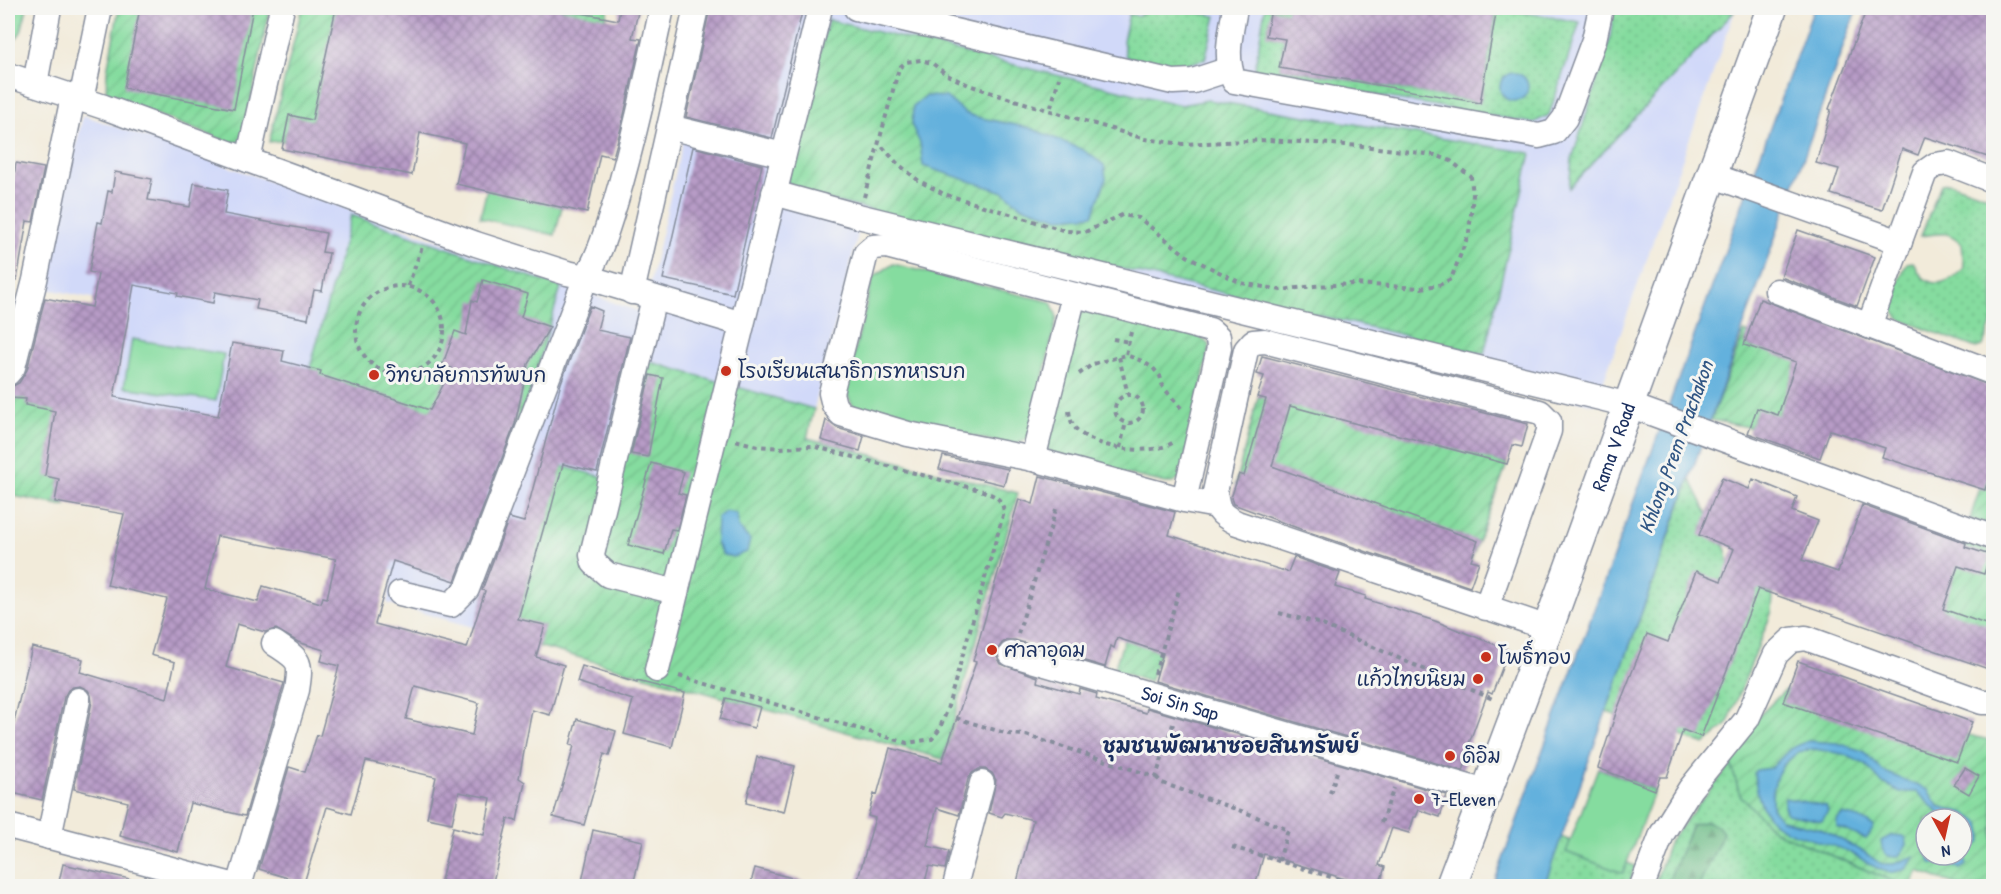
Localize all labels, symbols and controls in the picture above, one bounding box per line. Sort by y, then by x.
water label: Khlong Prem Prachakon [1631,355,1721,537]
place label: โรงเรียนเสนาธิการทหารบก [738,357,966,384]
place label: วิทยาลัยการทัพบก [386,361,546,388]
marker: โรงเรียนเสนาธิการทหารบก [719,364,733,378]
marker: วิทยาลัยการทัพบก [367,368,381,382]
street label: Rama V Road [1585,399,1641,495]
place label: ศาลาอุดม [1004,636,1085,666]
place label: โพธิ์ทอง [1498,639,1571,670]
marker: ศาลาอุดม [985,643,999,657]
marker: โพธิ์ทอง [1479,650,1493,664]
place label: แก้วไทยนิยม [1356,665,1466,692]
marker: แก้วไทยนิยม [1471,672,1485,686]
street label: Soi Sin Sap [1138,679,1222,727]
district label: ชุมชนพัฒนาซอยสินทรัพย์ [1103,731,1359,762]
place label: ดิอิม [1462,742,1501,769]
marker: ดิอิม [1443,749,1457,763]
place label: 7-Eleven [1431,785,1496,812]
marker: 7-Eleven [1412,792,1426,806]
north arrow [1914,807,1974,867]
text: N [1940,840,1952,863]

